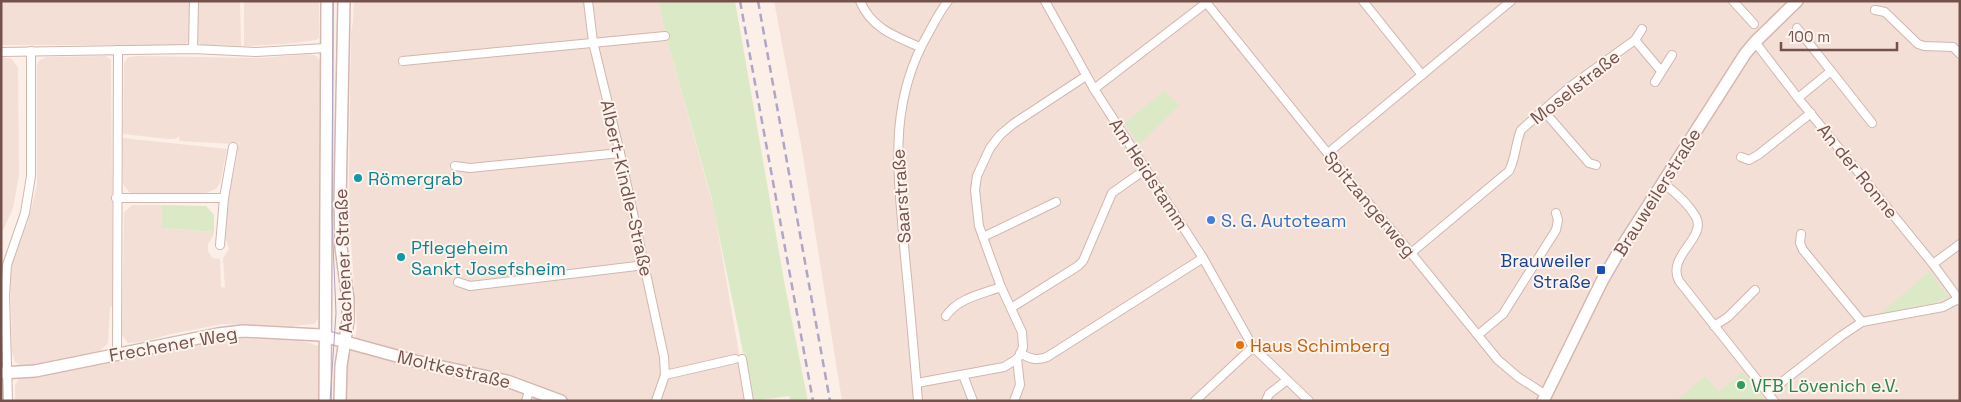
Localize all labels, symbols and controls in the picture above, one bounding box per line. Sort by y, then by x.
scale bar [1781,20,1897,52]
text: 100 m [1788,27,1830,46]
street label: Moselstraße [1526,45,1624,129]
street label: Albert-Kindle-Straße [596,98,658,278]
street label: Am Heidstamm [1104,114,1194,234]
street label: An der Ronne [1813,119,1903,223]
street label: Brauweilerstraße [1608,124,1706,260]
street label: Spitzangerweg [1319,146,1421,262]
street label: Saarstraße [886,148,916,244]
place label: Römergrab [368,167,463,190]
marker: Römergrab [352,172,364,184]
street label: Aachener Straße [329,188,357,334]
place label: S. G. Autoteam [1221,209,1346,232]
marker: S. G. Autoteam [1205,214,1217,226]
place label: Pflegeheim Sankt Josefsheim [411,236,566,280]
place label: Brauweiler Straße [1500,249,1591,293]
marker: Pflegeheim Sankt Josefsheim [395,251,407,263]
marker: Brauweiler Straße [1595,264,1607,276]
street label: Frechener Weg [107,321,239,367]
place label: Haus Schimberg [1250,334,1390,357]
marker: Haus Schimberg [1234,339,1246,351]
street label: Moltkestraße [395,345,513,393]
place label: VFB Lövenich e.V. [1751,374,1899,397]
marker: VFB Lövenich e.V. [1735,379,1747,391]

